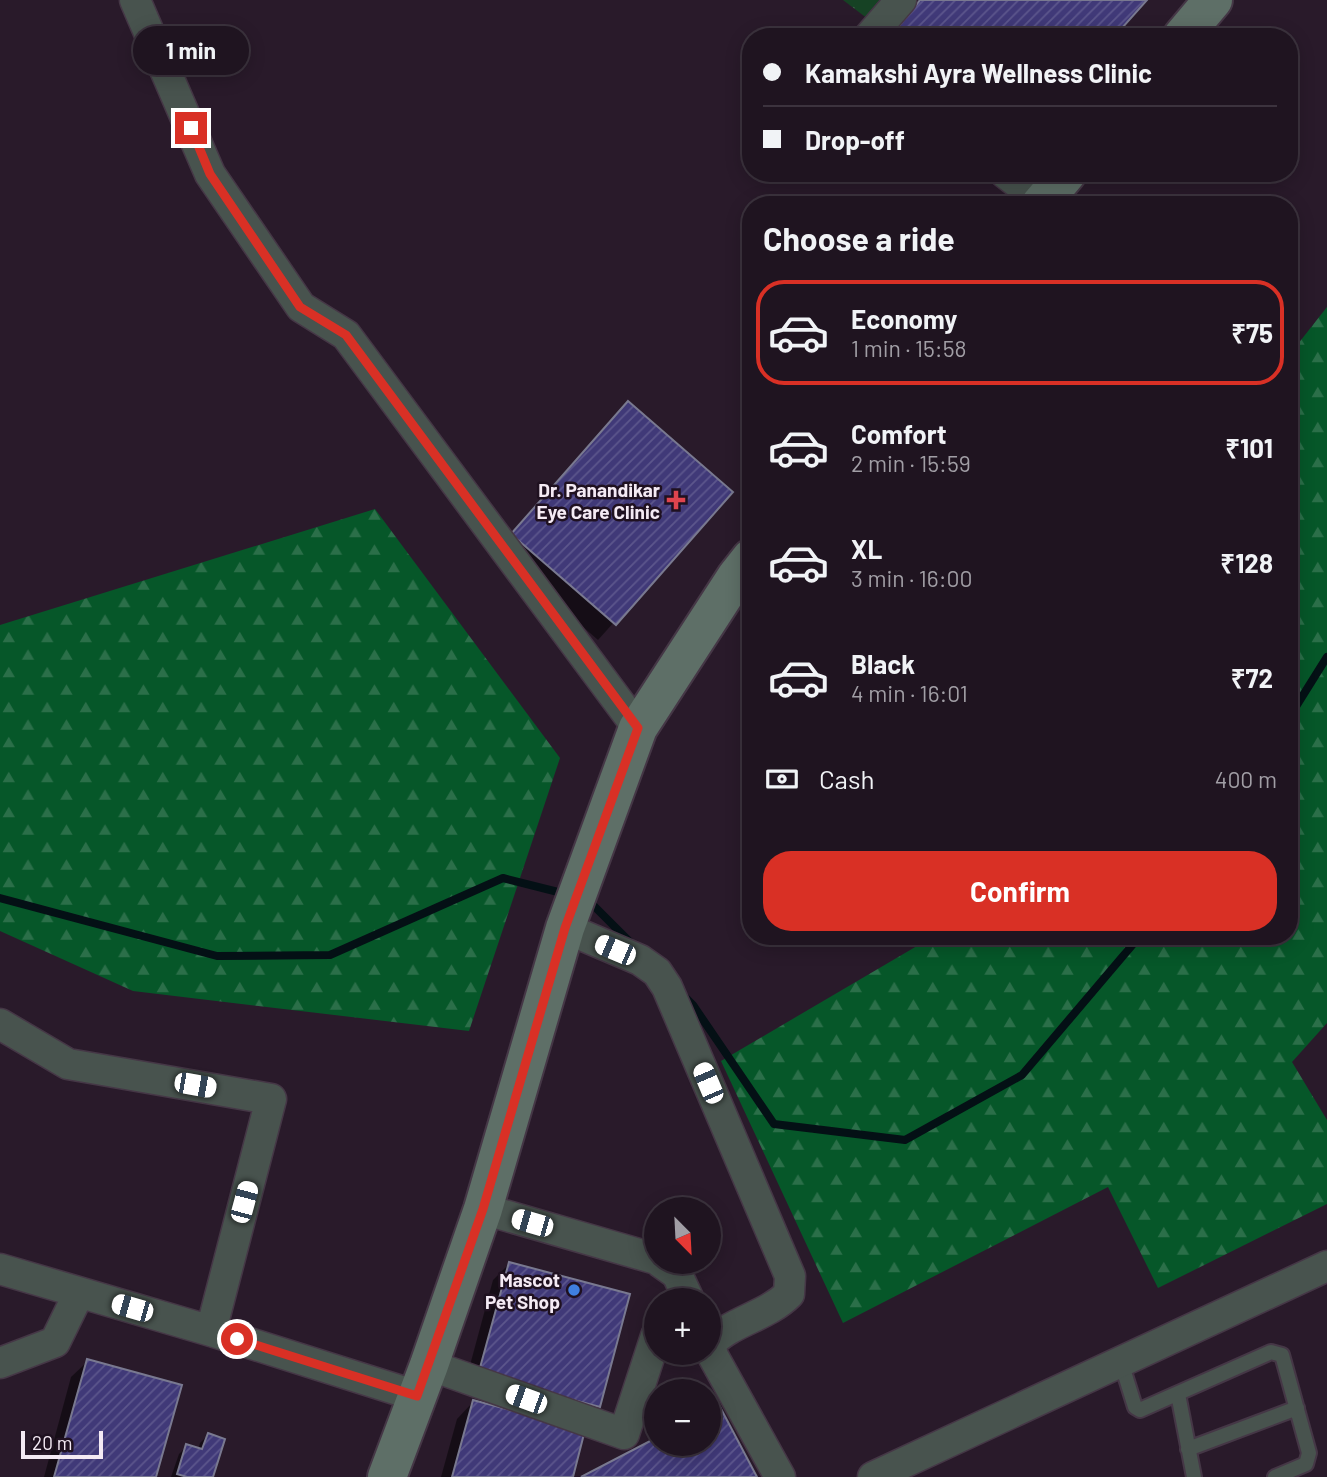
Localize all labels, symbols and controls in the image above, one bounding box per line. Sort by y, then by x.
callout: 1 min [133,26,249,76]
text: 1 min [166,36,216,64]
text: Kamakshi Ayra Wellness Clinic [805,57,1152,88]
route end [175,112,207,144]
text: Drop-off [805,124,905,155]
text: Choose a ride [763,219,955,257]
icon: car [767,301,830,364]
text: Economy [851,303,957,334]
text: ₹75 [1231,317,1273,348]
text: 1 min · 15:58 [851,334,966,362]
icon: car [767,416,830,479]
text: Comfort [851,418,947,449]
text: ₹101 [1225,432,1273,463]
text: 2 min · 15:59 [851,449,971,477]
place label: Dr. Panandikar Eye Care Clinic [537,478,661,523]
marker: Dr. Panandikar Eye Care Clinic [666,490,686,510]
icon: car [767,531,830,594]
text: XL [851,533,882,564]
text: ₹128 [1220,547,1273,578]
text: 3 min · 16:00 [851,564,972,592]
icon: car [767,646,830,709]
text: Black [851,648,915,679]
text: ₹72 [1231,662,1273,693]
text: 4 min · 16:01 [851,679,968,707]
icon: cash [763,760,801,798]
text: Cash [819,763,874,794]
text: 400 m [1215,765,1277,793]
button: Confirm [763,851,1277,931]
car [592,932,639,968]
car [691,1060,726,1106]
car [173,1071,218,1099]
car [229,1179,260,1225]
north arrow [644,1197,721,1274]
map controls [644,1197,721,1456]
car [509,1207,556,1239]
place label: Mascot Pet Shop [485,1268,560,1313]
marker: Mascot Pet Shop [566,1282,582,1298]
button: + [644,1288,721,1365]
car [109,1292,156,1324]
route start [221,1323,253,1355]
button: − [644,1379,721,1456]
car [503,1382,550,1416]
scale bar [21,1428,103,1460]
text: 20 m [32,1431,72,1454]

